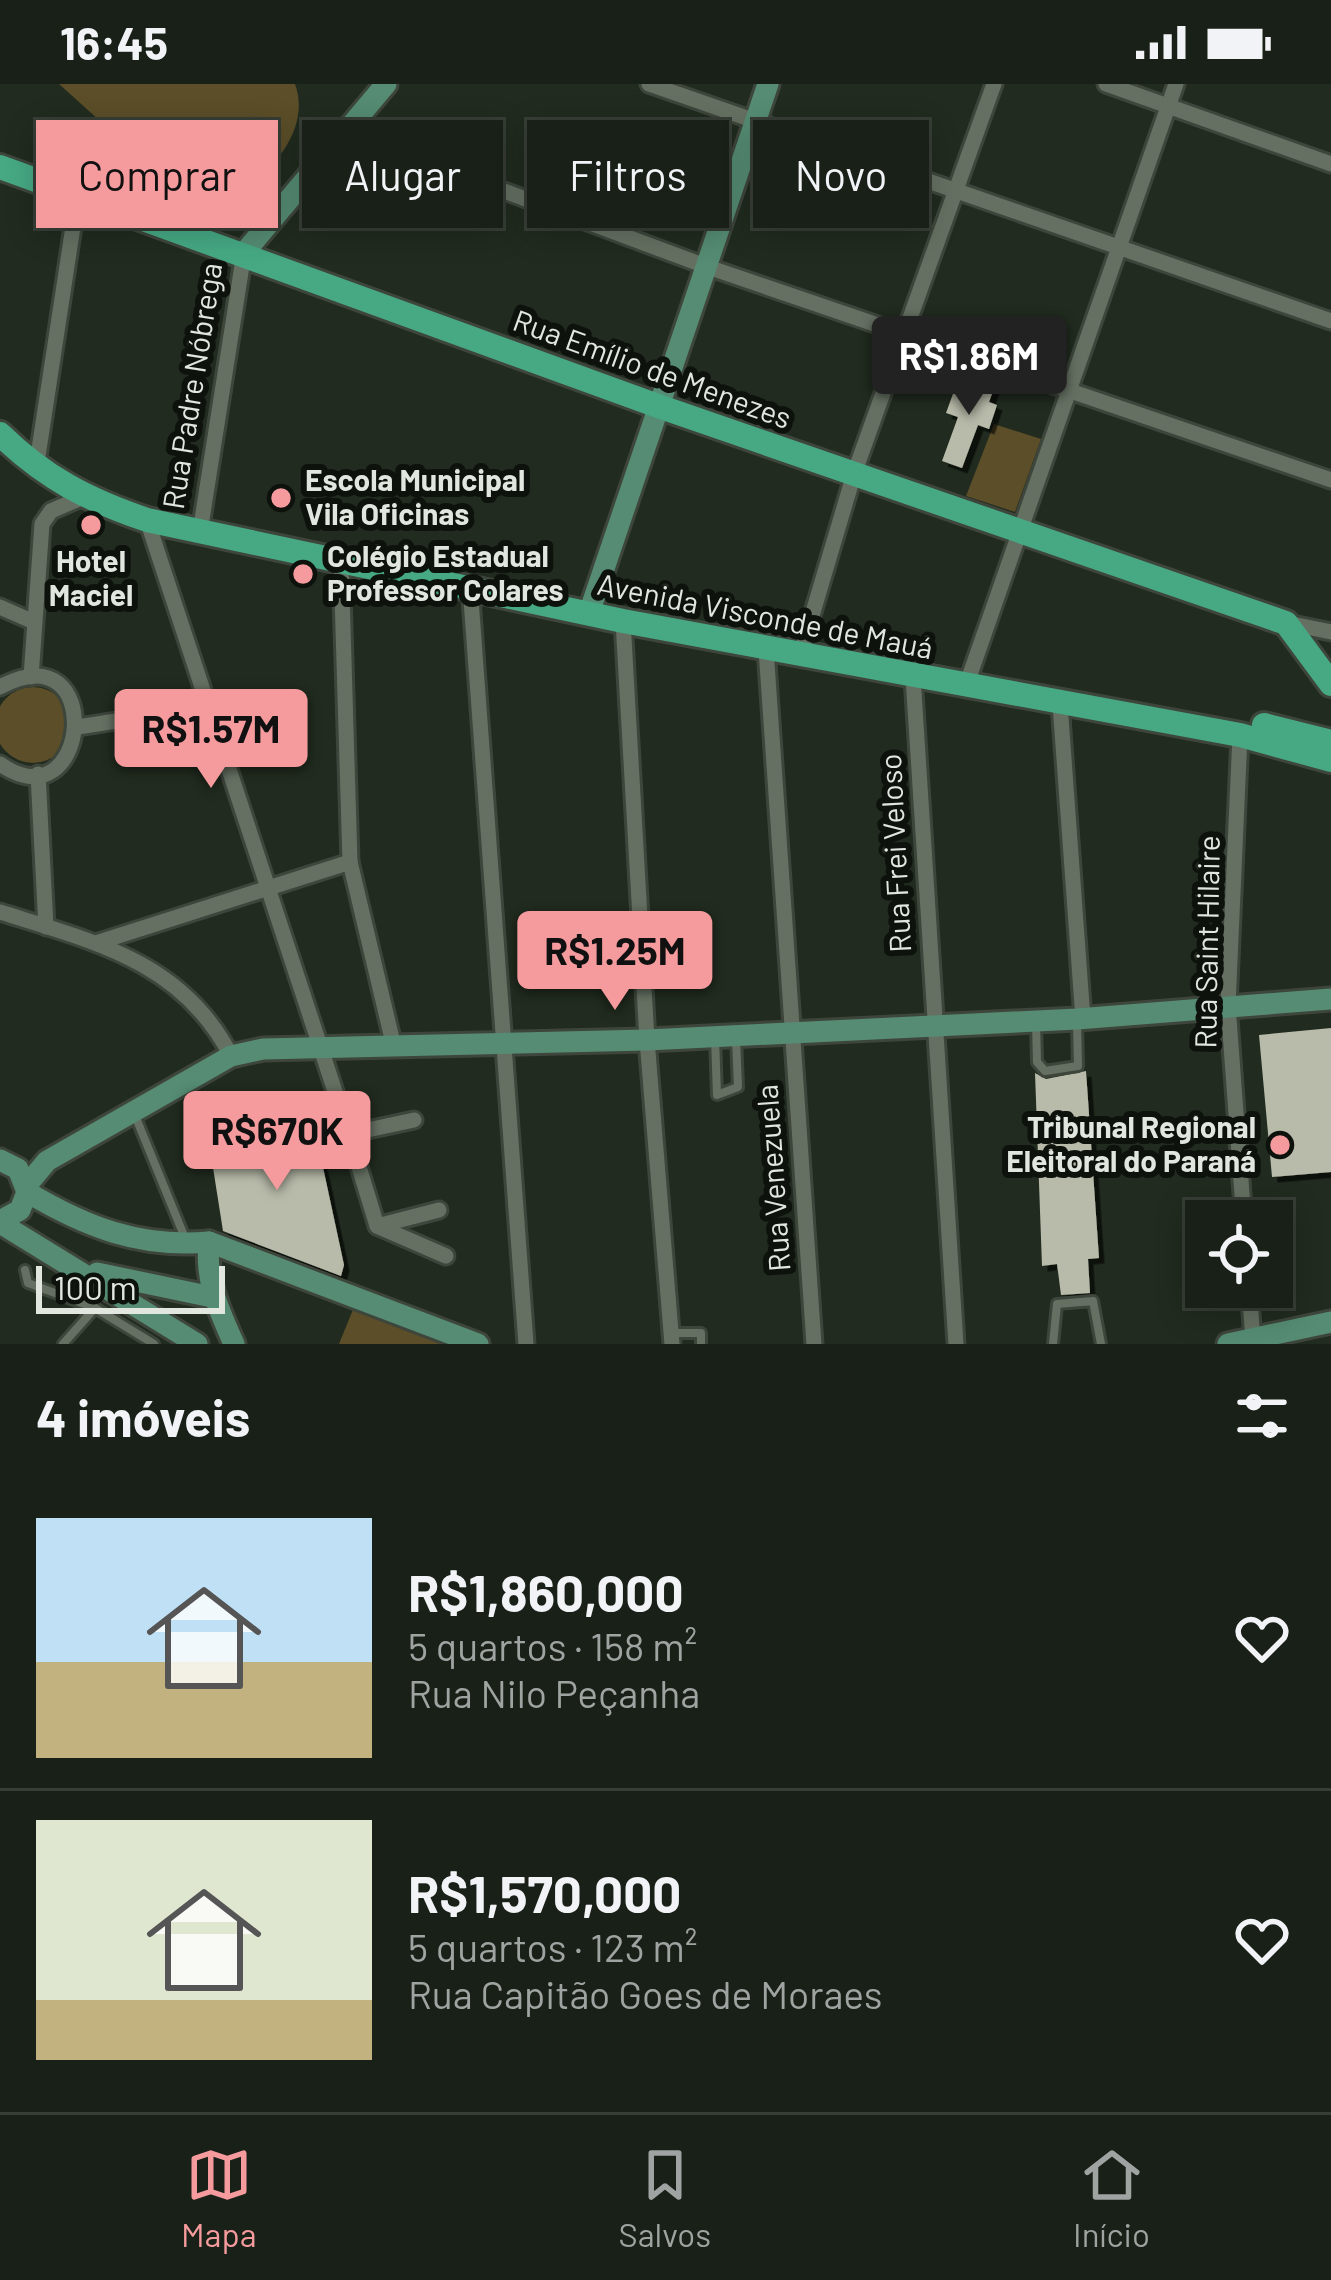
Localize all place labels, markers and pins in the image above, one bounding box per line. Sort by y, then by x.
pin: R$1.86M [858,316,1080,418]
place label: Escola Municipal Vila Oficinas [305,461,525,531]
marker: Escola Municipal Vila Oficinas [268,485,294,511]
marker: Hotel Maciel [78,512,104,538]
place label: Colégio Estadual Professor Colares [327,537,564,607]
place label: Hotel Maciel [49,542,133,612]
marker: Colégio Estadual Professor Colares [290,561,316,587]
pin: R$1.57M [100,689,322,791]
pin: R$1.25M [504,911,726,1013]
pin: R$670K [179,1091,375,1193]
place label: Tribunal Regional Eleitoral do Paraná [1006,1108,1256,1178]
marker: Tribunal Regional Eleitoral do Paraná [1267,1132,1293,1158]

